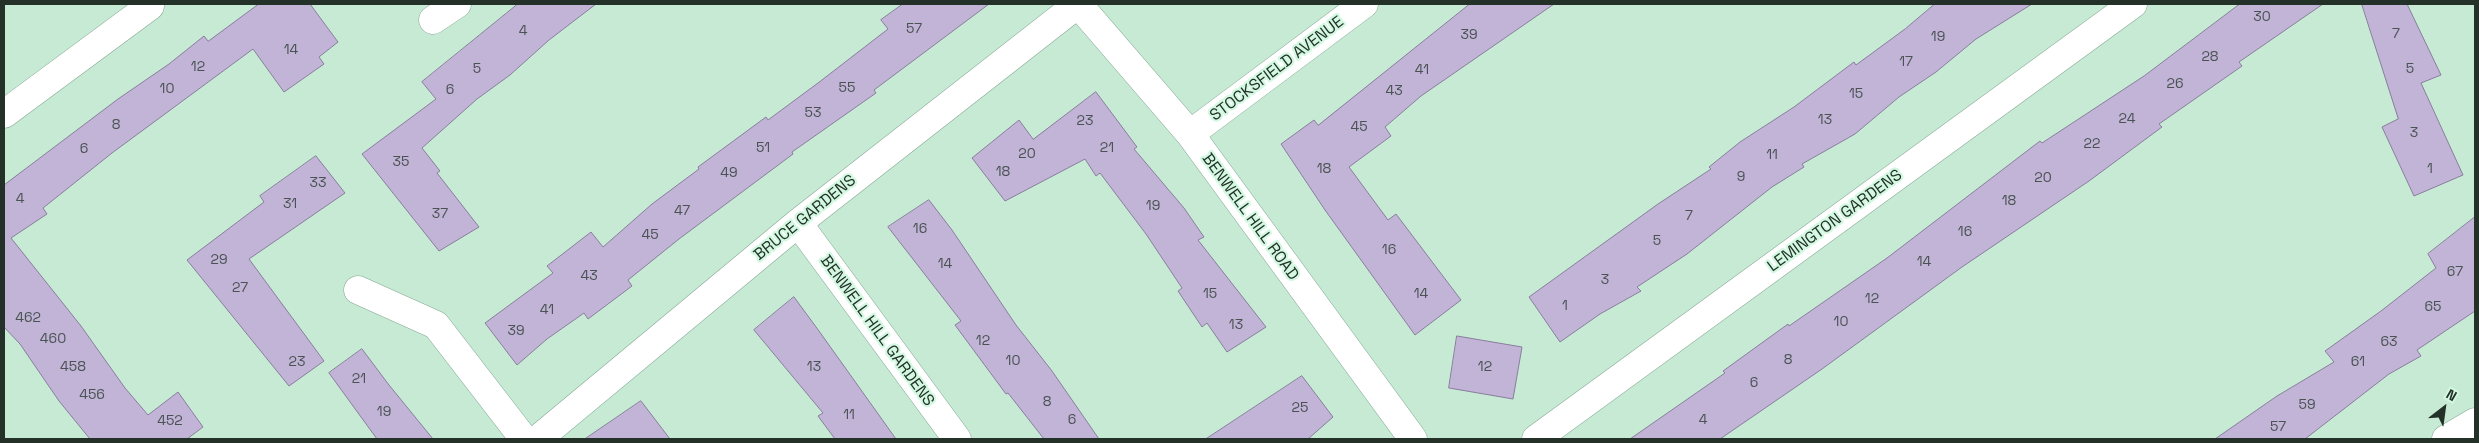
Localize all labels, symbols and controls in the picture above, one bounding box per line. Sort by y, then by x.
house number: 30 [2253,9,2271,25]
street label: STOCKSFIELD AVENUE [1206,13,1348,125]
house number: 57 [906,21,922,37]
house number: 4 [519,23,527,39]
house number: 7 [2392,26,2400,42]
house number: 39 [1460,27,1478,43]
house number: 19 [1931,29,1945,45]
house number: 14 [284,42,298,58]
house number: 28 [2201,49,2219,65]
house number: 17 [1899,54,1913,70]
house number: 12 [191,59,205,75]
house number: 5 [473,61,481,77]
house number: 5 [2406,61,2414,77]
house number: 41 [1415,62,1429,78]
house number: 26 [2166,76,2184,92]
house number: 55 [839,80,855,96]
house number: 10 [160,81,174,97]
house number: 6 [446,82,454,98]
house number: 43 [1385,83,1403,99]
house number: 15 [1849,86,1863,102]
house number: 53 [805,105,821,121]
house number: 24 [2119,111,2135,127]
house number: 13 [1818,112,1832,128]
house number: 23 [1077,113,1093,129]
house number: 8 [112,117,120,133]
house number: 45 [1350,119,1368,135]
house number: 3 [2410,125,2418,141]
house number: 22 [2084,136,2100,152]
house number: 51 [756,140,770,156]
house number: 21 [1100,140,1114,156]
house number: 6 [80,141,88,157]
house number: 20 [1018,146,1036,162]
house number: 11 [1766,147,1778,163]
street label: BENWELL HILL ROAD [1198,150,1302,284]
house number: 35 [393,154,409,170]
house number: 18 [1317,161,1331,177]
house number: 1 [2427,161,2433,177]
house number: 18 [996,164,1010,180]
house number: 49 [720,165,738,181]
street label: LEMINGTON GARDENS [1764,166,1906,276]
house number: 9 [1737,169,1745,185]
house number: 20 [2034,170,2052,186]
street label: BRUCE GARDENS [750,171,860,265]
house number: 33 [310,175,326,191]
house number: 4 [16,191,24,207]
house number: 18 [2002,193,2016,209]
house number: 31 [283,196,297,212]
house number: 19 [1146,198,1160,214]
house number: 47 [674,203,690,219]
house number: 37 [432,206,448,222]
house number: 7 [1685,208,1693,224]
house number: 16 [913,221,927,237]
house number: 16 [1958,224,1972,240]
house number: 45 [641,227,659,243]
house number: 5 [1653,233,1661,249]
house number: 16 [1382,242,1396,258]
house number: 29 [211,252,227,268]
street label: BENWELL HILL GARDENS [816,252,938,410]
house number: 14 [1917,254,1931,270]
house number: 14 [938,256,952,272]
house number: 67 [2447,264,2463,280]
house number: 43 [580,268,598,284]
house number: 3 [1601,272,1609,288]
house number: 27 [232,280,248,296]
house number: 15 [1203,286,1217,302]
house number: 14 [1414,286,1428,302]
house number: 12 [1865,291,1879,307]
house number: 1 [1562,298,1568,314]
house number: 65 [2425,299,2441,315]
house number: 41 [540,302,554,318]
house number: 462 [15,310,41,326]
house number: 10 [1834,314,1848,330]
house number: 13 [1229,317,1243,333]
house number: 39 [507,323,525,339]
house number: 460 [40,331,66,347]
house number: 12 [976,333,990,349]
house number: 63 [2380,334,2398,350]
house number: 8 [1784,352,1792,368]
house number: 10 [1006,353,1020,369]
house number: 23 [289,354,305,370]
house number: 61 [2351,354,2365,370]
house number: 458 [60,359,86,375]
house number: 13 [807,359,821,375]
house number: 12 [1478,359,1492,375]
house number: 21 [352,371,366,387]
house number: 6 [1750,375,1758,391]
north arrow [2419,383,2469,433]
text: N [2443,385,2460,405]
house number: 456 [79,387,105,403]
house number: 8 [1043,394,1051,410]
house number: 59 [2299,397,2315,413]
house number: 25 [1292,400,1308,416]
house number: 19 [377,404,391,420]
house number: 11 [843,407,855,423]
house number: 6 [1068,412,1076,428]
house number: 4 [1699,412,1707,428]
house number: 452 [157,413,183,429]
house number: 57 [2270,419,2286,435]

